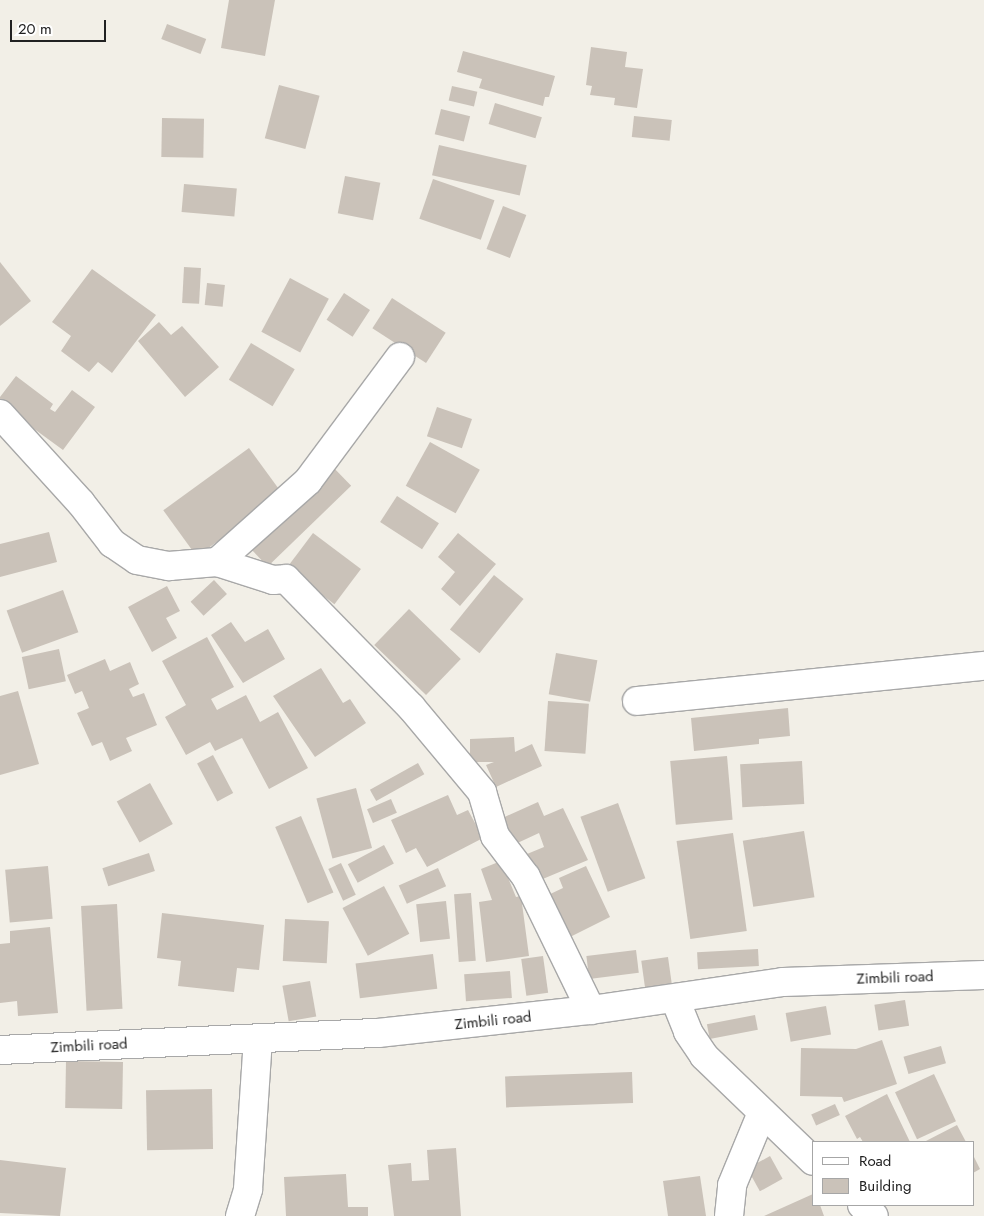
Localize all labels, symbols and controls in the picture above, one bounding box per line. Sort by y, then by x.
scale bar [12,10,109,42]
text: 20 m [18,18,52,40]
street label: Zimbili road [856,968,934,988]
street label: Zimbili road [454,1008,532,1034]
street label: Zimbili road [50,1035,128,1057]
legend [812,1141,974,1206]
text: Road [859,1150,891,1172]
text: Building [859,1175,911,1197]

